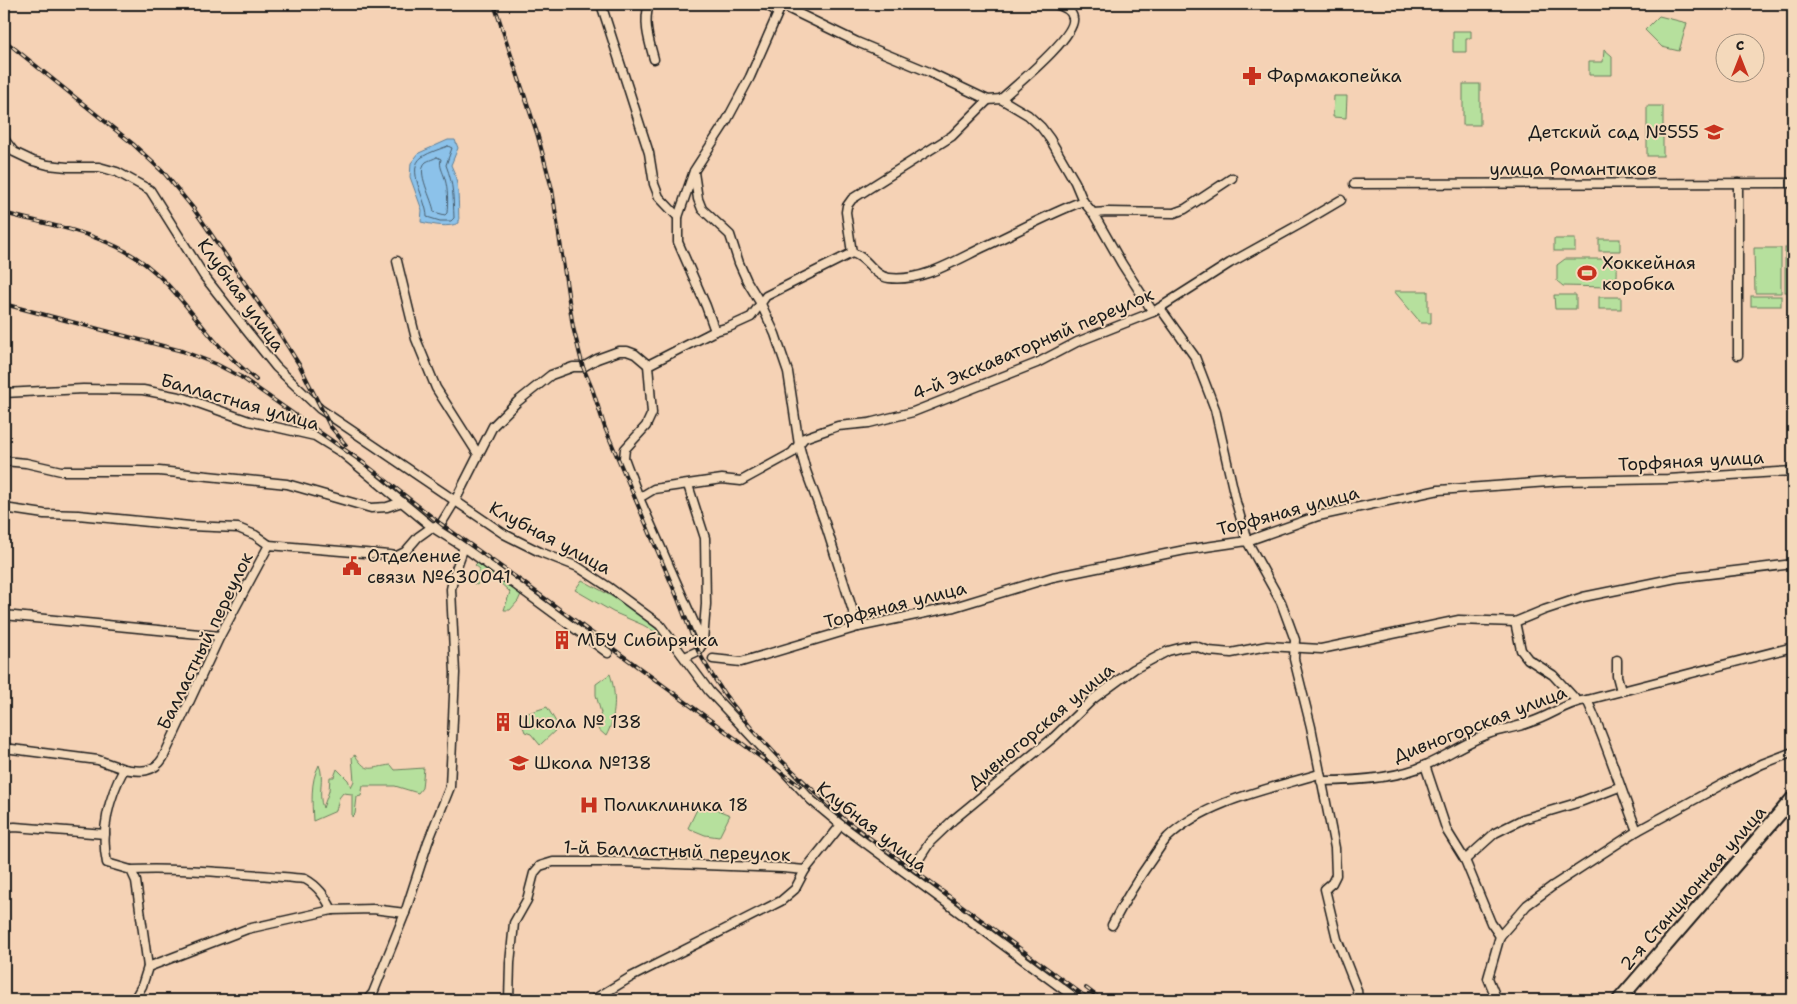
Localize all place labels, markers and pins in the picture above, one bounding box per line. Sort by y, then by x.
place label: Фармакопейка [1267,64,1402,88]
pharmacy icon: Фармакопейка [1241,65,1263,87]
place label: Детский сад №555 [1528,120,1699,144]
school or university icon: Детский сад №555 [1703,121,1725,143]
place label: Хоккейная коробка [1602,251,1696,296]
sports icon: Хоккейная коробка [1576,262,1598,284]
place label: Отделение связи №630041 [367,544,511,589]
public building icon: Отделение связи №630041 [341,555,363,577]
place label: МБУ Сибирячка [577,628,718,652]
building icon: МБУ Сибирячка [551,629,573,651]
place label: Школа № 138 [518,710,642,734]
building icon: Школа № 138 [492,711,514,733]
place label: Школа №138 [534,751,652,775]
school or university icon: Школа №138 [508,752,530,774]
place label: Поликлиника 18 [604,793,748,817]
hospital icon: Поликлиника 18 [578,794,600,816]

